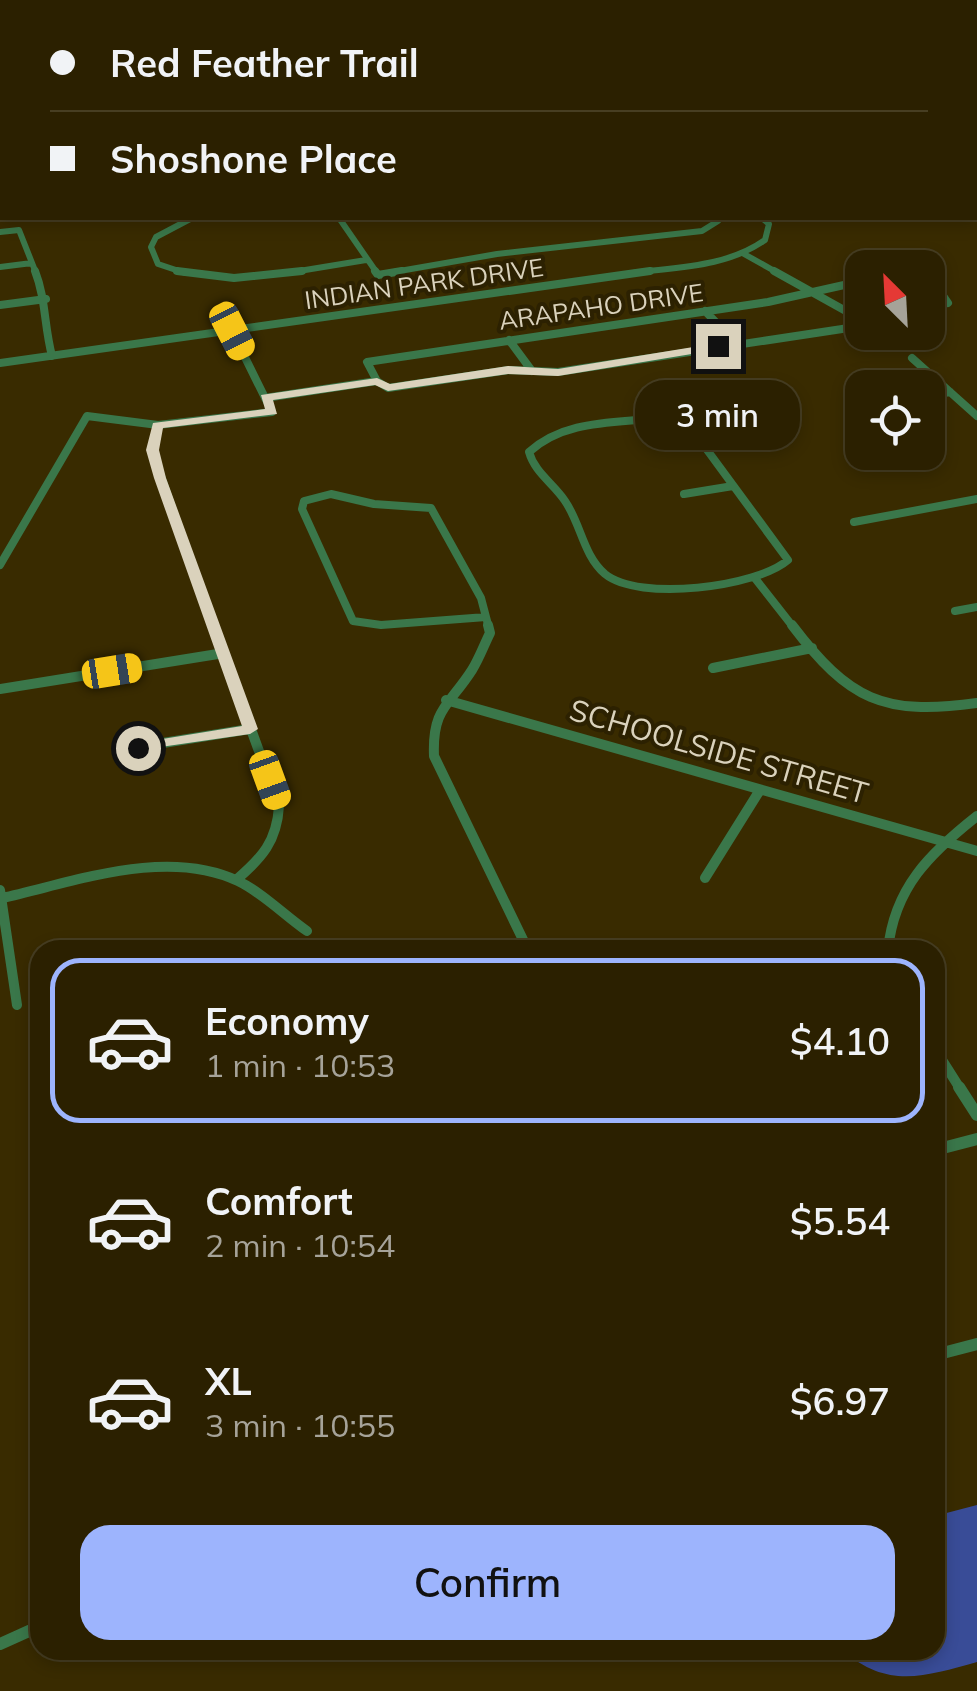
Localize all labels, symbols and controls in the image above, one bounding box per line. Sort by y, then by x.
text: Red Feather Trail [110,39,419,87]
text: Shoshone Place [110,135,397,183]
north arrow [845,250,945,350]
map controls [845,250,945,470]
street label: INDIAN PARK DRIVE [303,251,545,315]
street label: ARAPAHO DRIVE [497,276,705,336]
car [205,297,259,365]
route end [696,324,741,369]
button: locate [845,370,945,470]
callout: 3 min [636,381,800,451]
text: 3 min [676,395,759,435]
car [80,651,144,691]
street label: SCHOOLSIDE STREET [565,690,873,812]
route start [116,726,161,771]
car [246,747,294,813]
icon: car [85,996,175,1086]
text: Economy [205,997,369,1045]
text: $4.10 [790,1017,890,1065]
text: 1 min · 10:53 [205,1045,395,1085]
icon: car [85,1176,175,1266]
text: Comfort [205,1177,353,1225]
text: $5.54 [790,1197,890,1245]
text: 2 min · 10:54 [205,1225,395,1265]
icon: car [85,1356,175,1446]
text: XL [205,1357,252,1405]
text: $6.97 [790,1377,890,1425]
text: 3 min · 10:55 [205,1405,395,1445]
button: Confirm [80,1525,895,1640]

